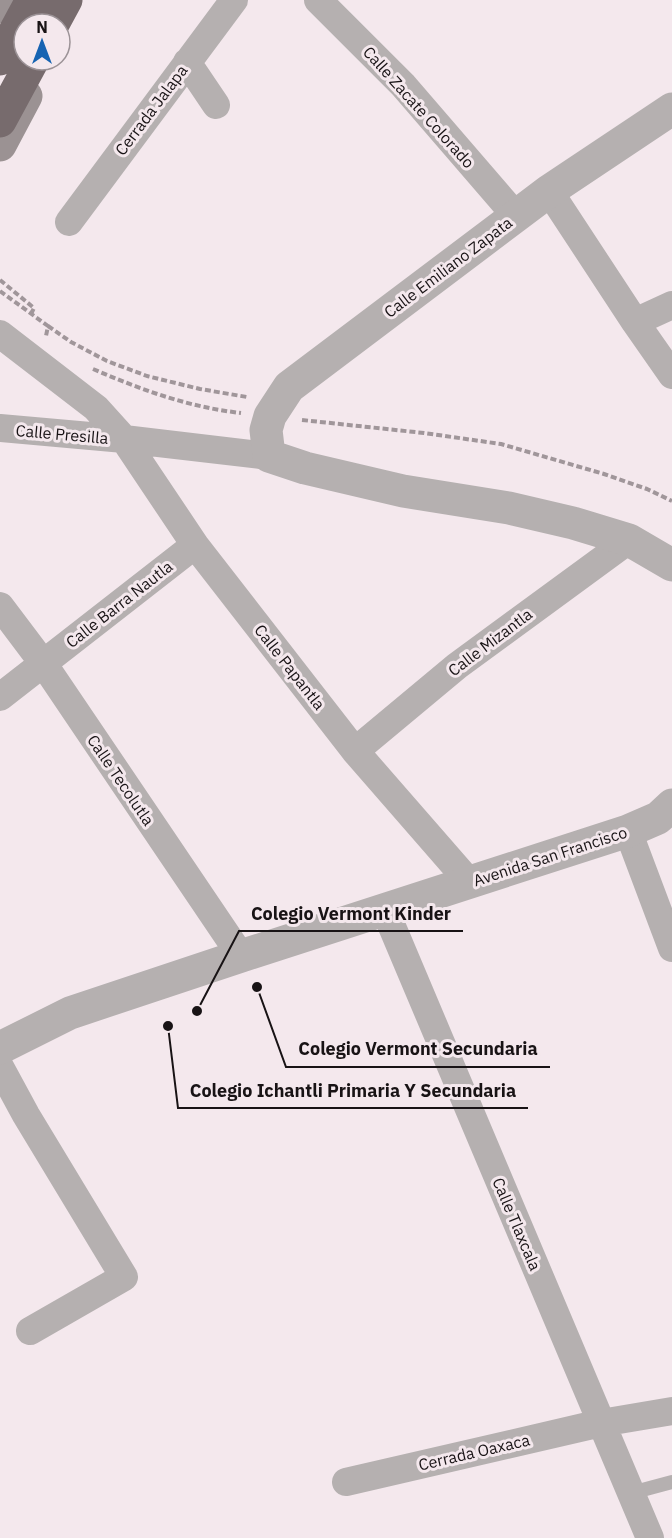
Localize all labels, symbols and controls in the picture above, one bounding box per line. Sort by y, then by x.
north arrow [12,12,72,72]
text: N [36,17,48,37]
street label: Calle Zacate Colorado [359,42,479,172]
street label: Cerrada Jalapa [111,61,192,159]
street label: Calle Emiliano Zapata [380,212,516,322]
street label: Calle Presilla [15,420,110,448]
street label: Calle Barra Nautla [62,556,177,652]
street label: Calle Mizantla [444,604,536,680]
street label: Calle Papantla [250,620,330,714]
street label: Calle Tecolutla [83,731,159,830]
street label: Avenida San Francisco [470,822,630,890]
callout: Colegio Vermont Kinder [239,895,463,931]
text: Colegio Vermont Kinder [251,902,451,925]
callout: Colegio Vermont Secundaria [286,1031,550,1067]
text: Colegio Vermont Secundaria [298,1037,538,1060]
callout: Colegio Ichantli Primaria Y Secundaria [178,1072,528,1108]
text: Colegio Ichantli Primaria Y Secundaria [190,1079,516,1102]
street label: Calle Tlaxcala [488,1174,546,1274]
street label: Cerrada Oaxaca [416,1429,532,1475]

